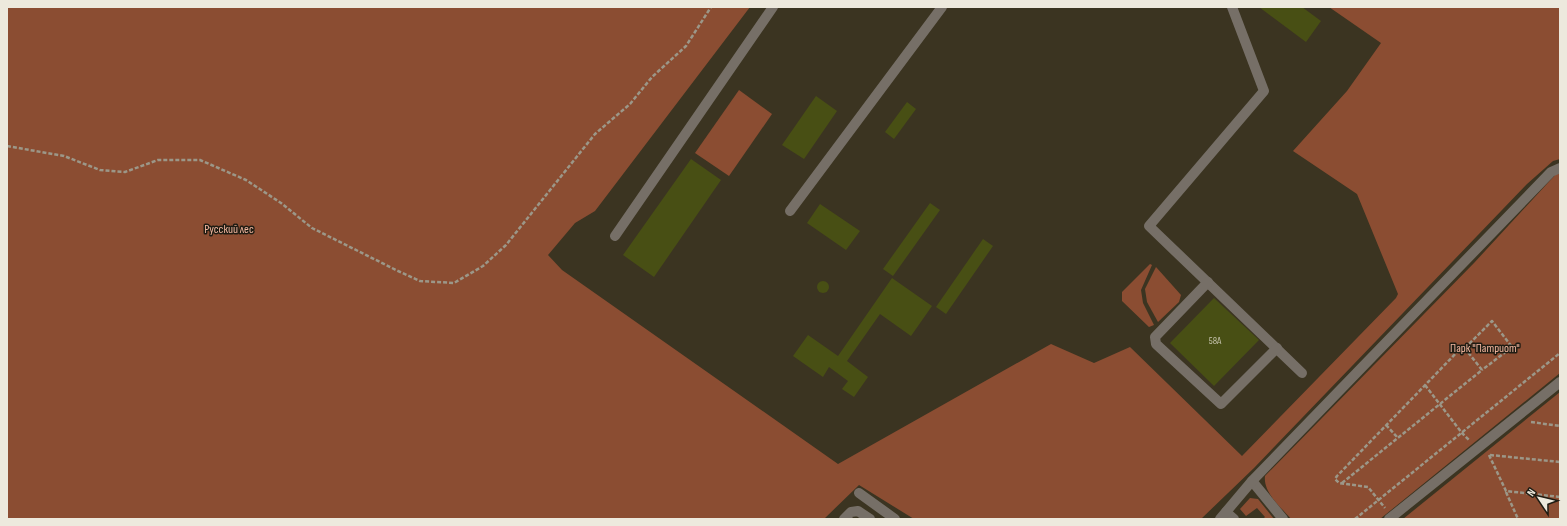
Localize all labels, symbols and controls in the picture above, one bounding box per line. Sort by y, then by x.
park label: Русский лес [204,222,254,237]
house number: 58А [1209,335,1222,347]
park label: Парк "Патриот" [1450,341,1520,356]
north arrow [1519,478,1559,518]
text: N [1524,486,1538,499]

